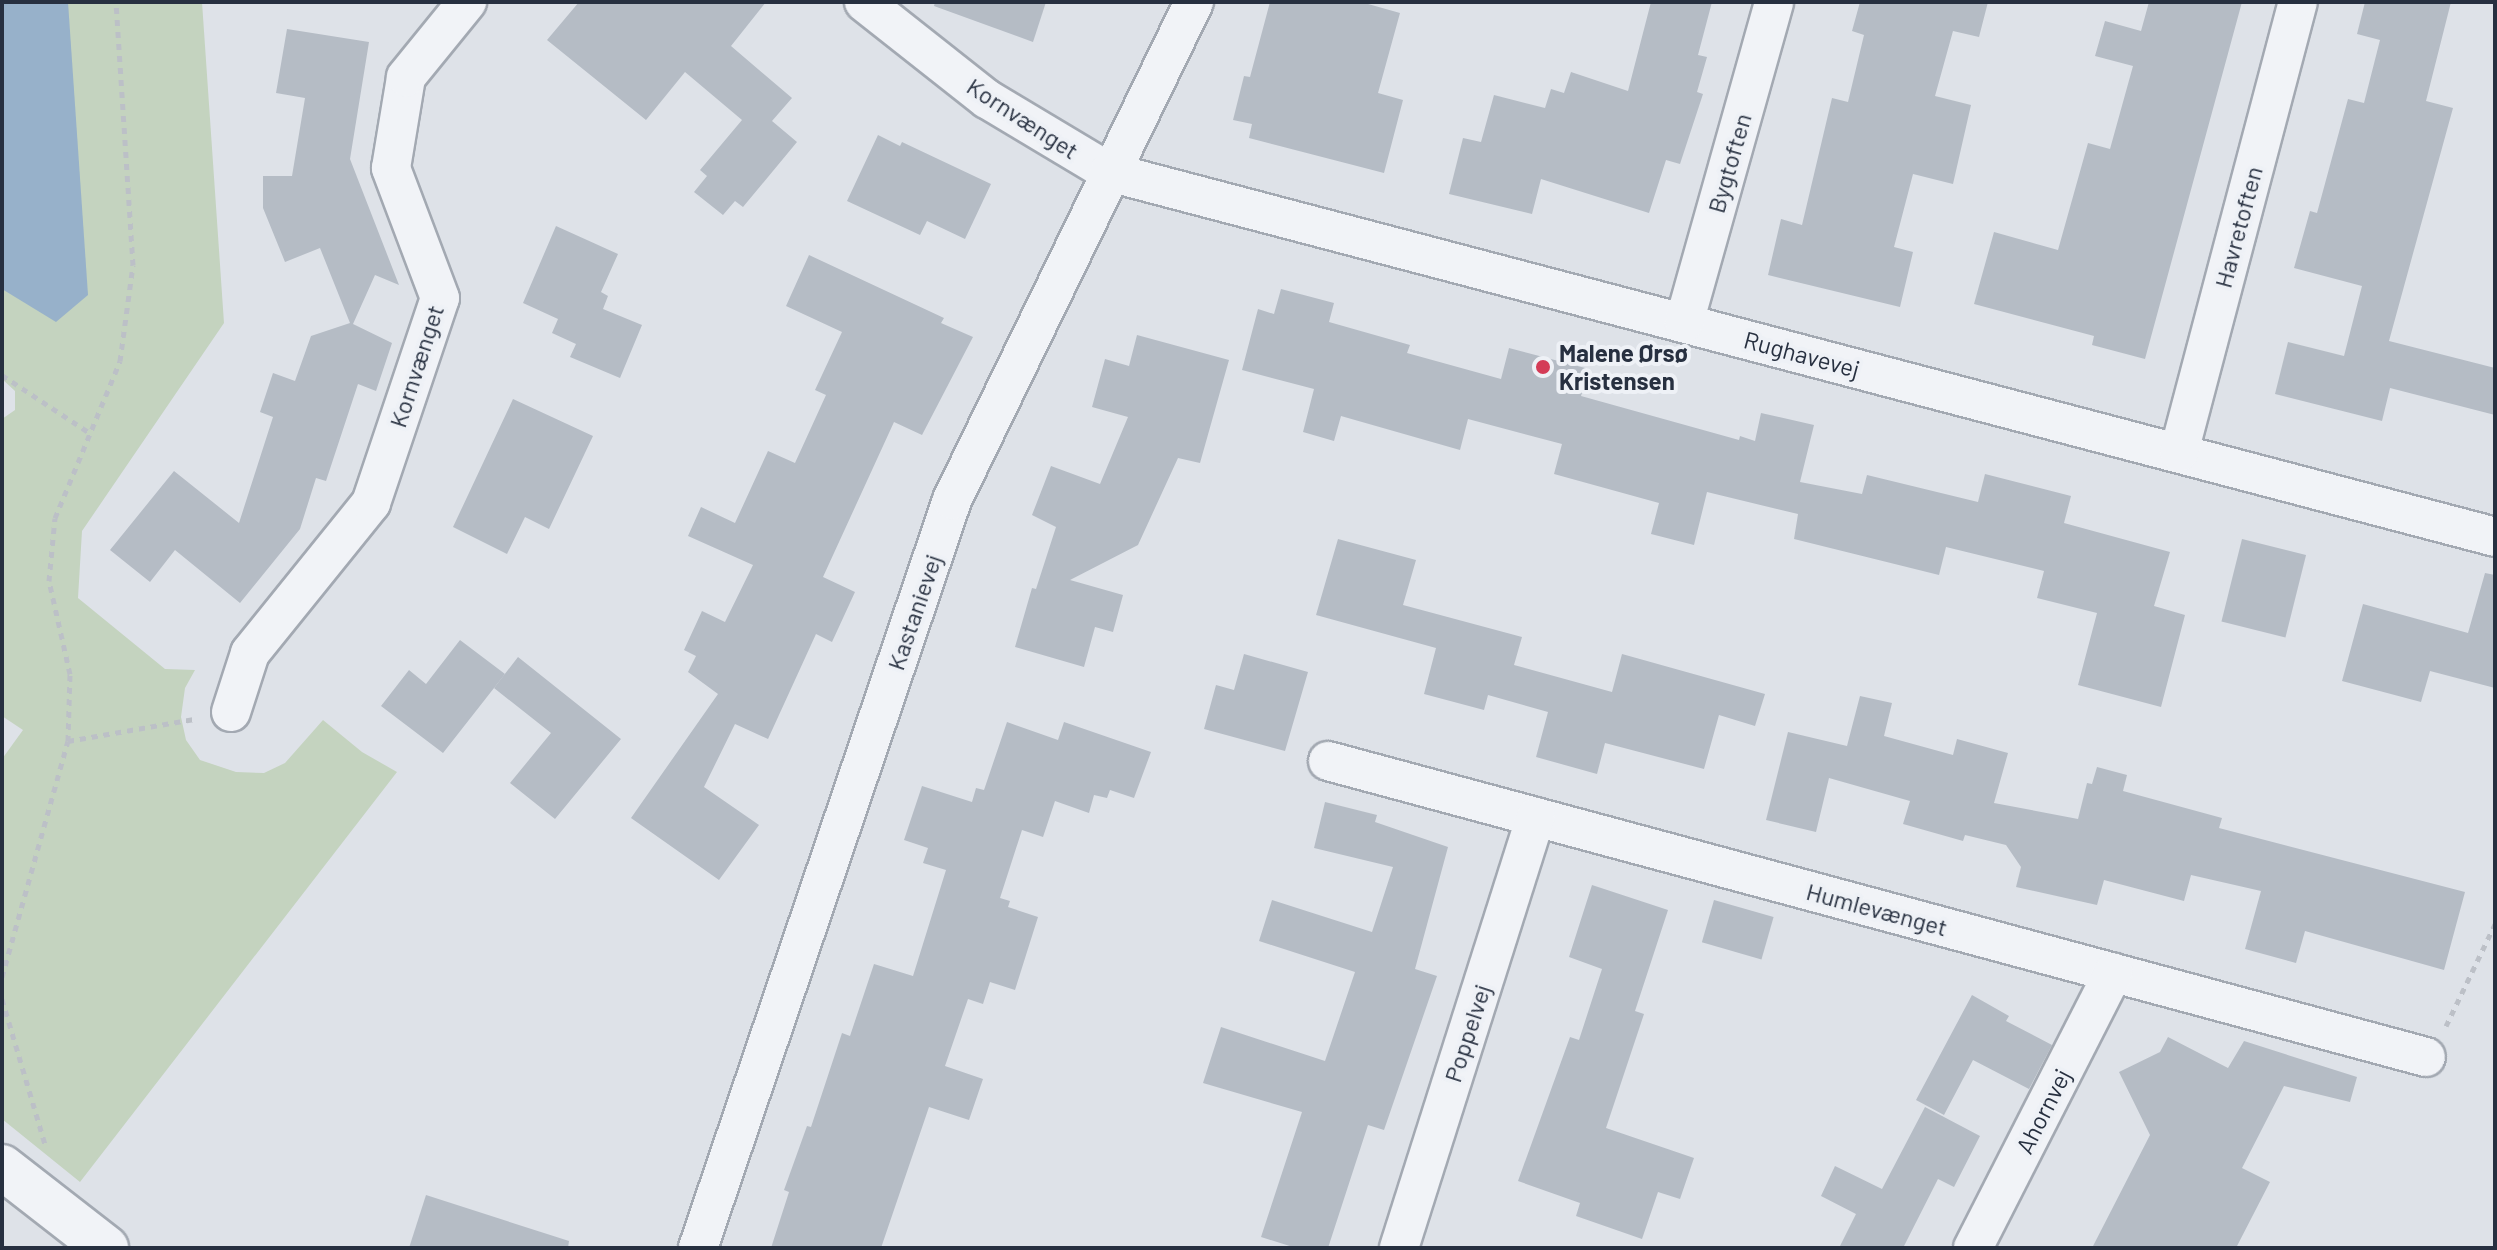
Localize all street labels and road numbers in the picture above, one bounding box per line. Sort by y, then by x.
street label: Kornvænget [962,71,1084,165]
street label: Bygtoften [1701,110,1757,216]
street label: Havretoften [2208,163,2268,291]
street label: Kornvænget [383,301,449,431]
street label: Rughavevej [1741,325,1863,383]
street label: Kastanievej [881,550,947,674]
street label: Humlevænget [1803,876,1951,942]
street label: Poppelvej [1438,980,1496,1086]
street label: Ahornvej [2009,1064,2077,1158]

